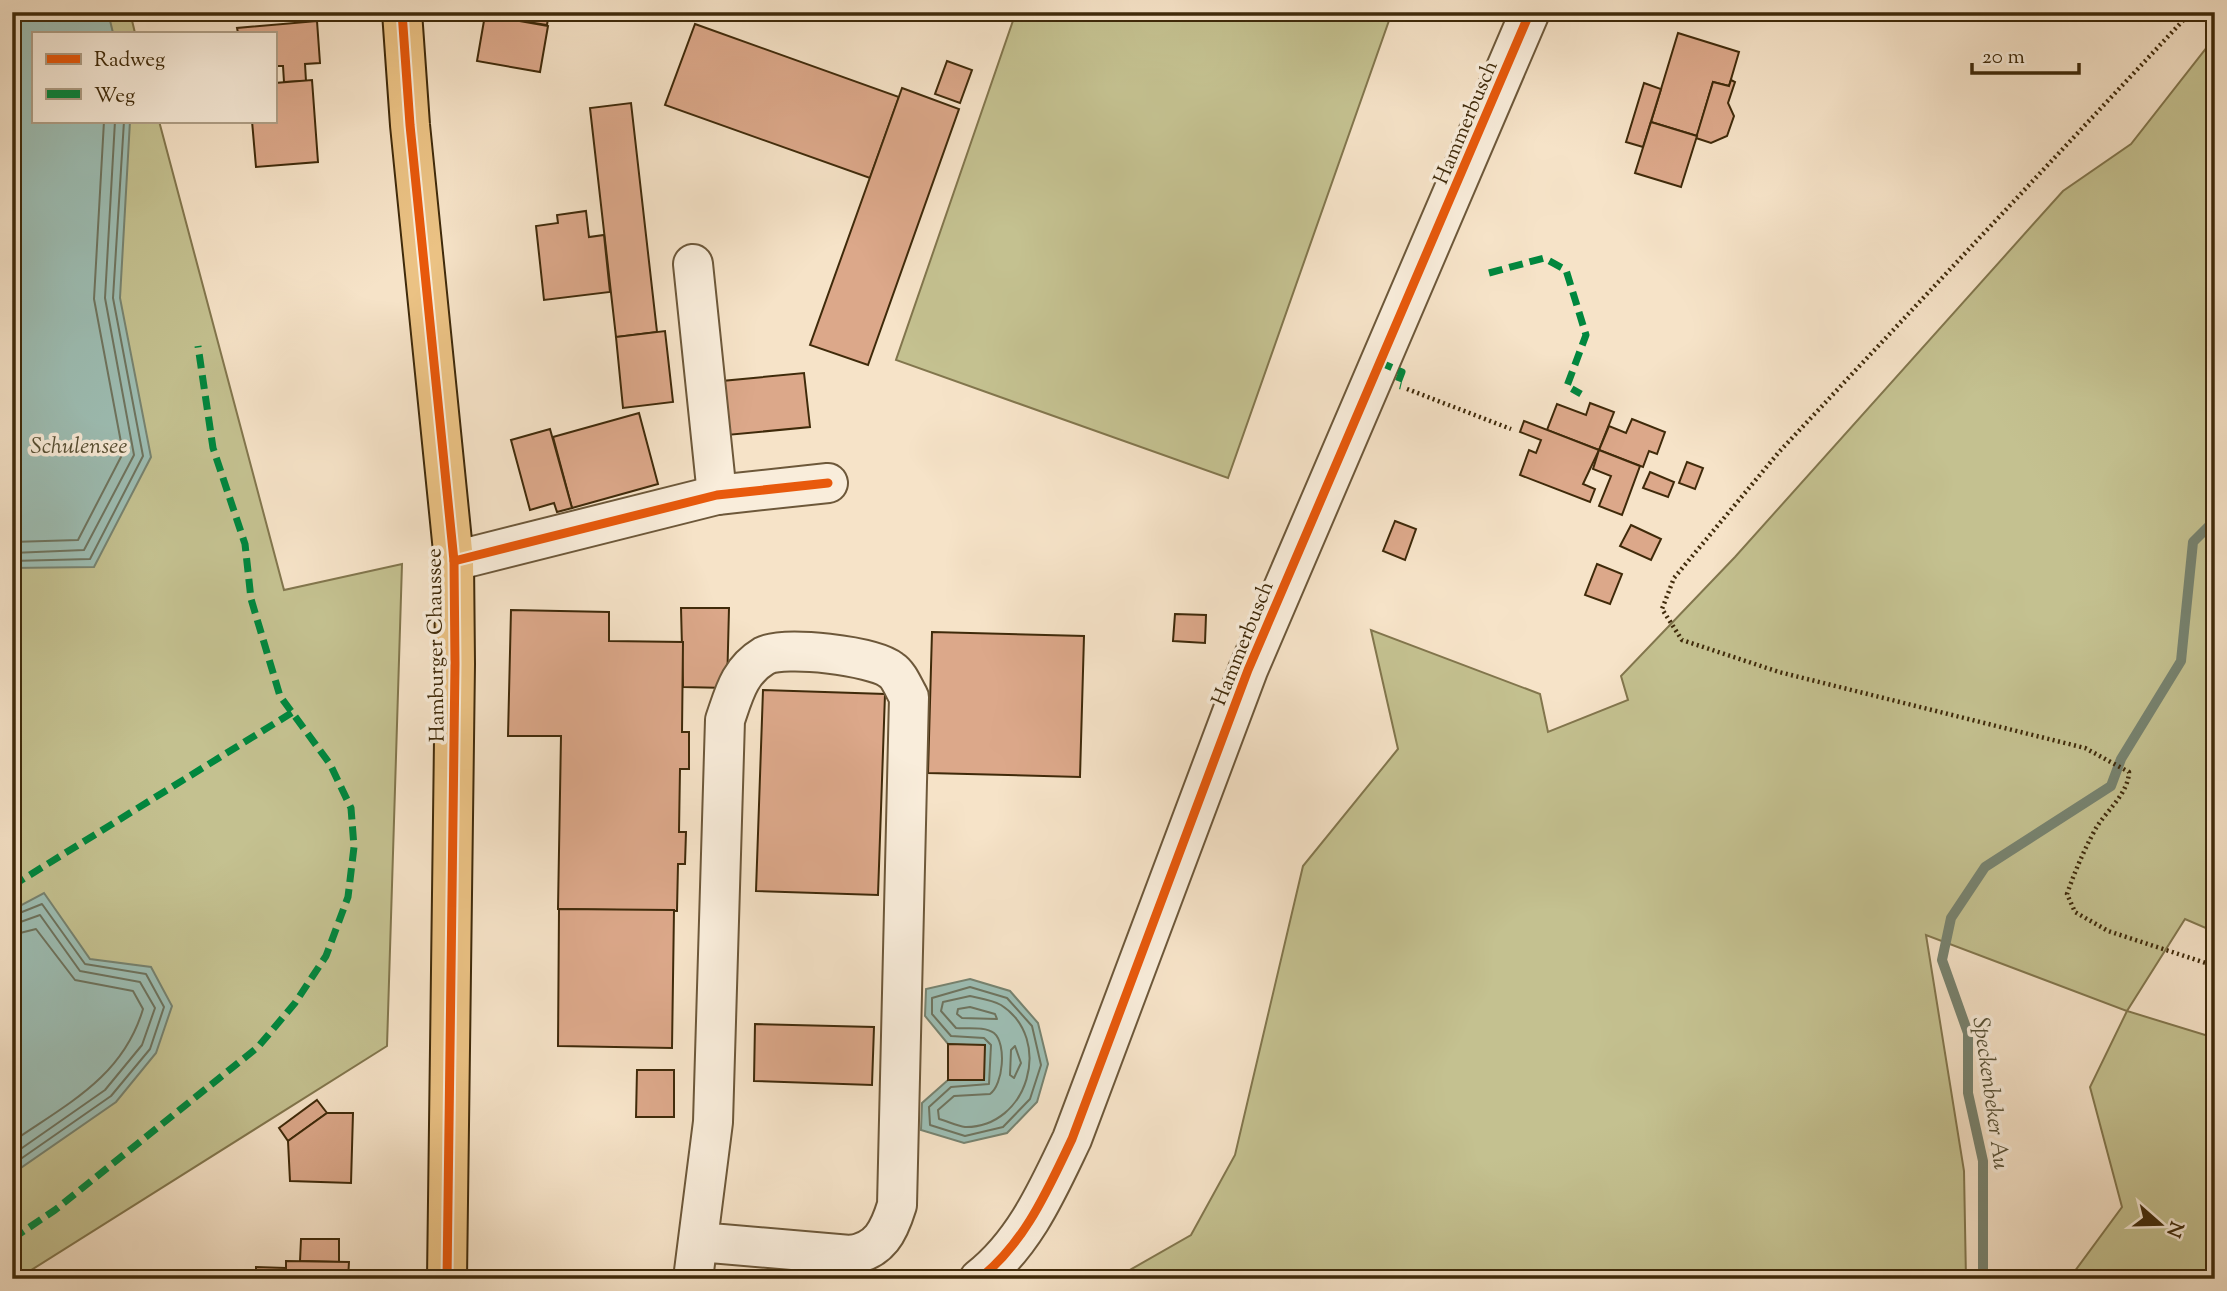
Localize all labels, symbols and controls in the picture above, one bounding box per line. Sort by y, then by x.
legend [32,32,276,122]
scale bar [1972,32,2078,76]
text: 20 m [1982,43,2025,73]
text: Radweg [94,46,165,76]
street label: Hammerbusch [1427,56,1506,189]
text: Weg [94,82,135,112]
water label: Schulensee [31,431,127,464]
street label: Hamburger Chaussee [420,548,454,742]
street label: Hammerbusch [1205,577,1282,710]
water label: Speckenbeker Au [1962,1015,2017,1172]
north arrow [2126,1190,2196,1260]
text: N [2158,1217,2189,1241]

